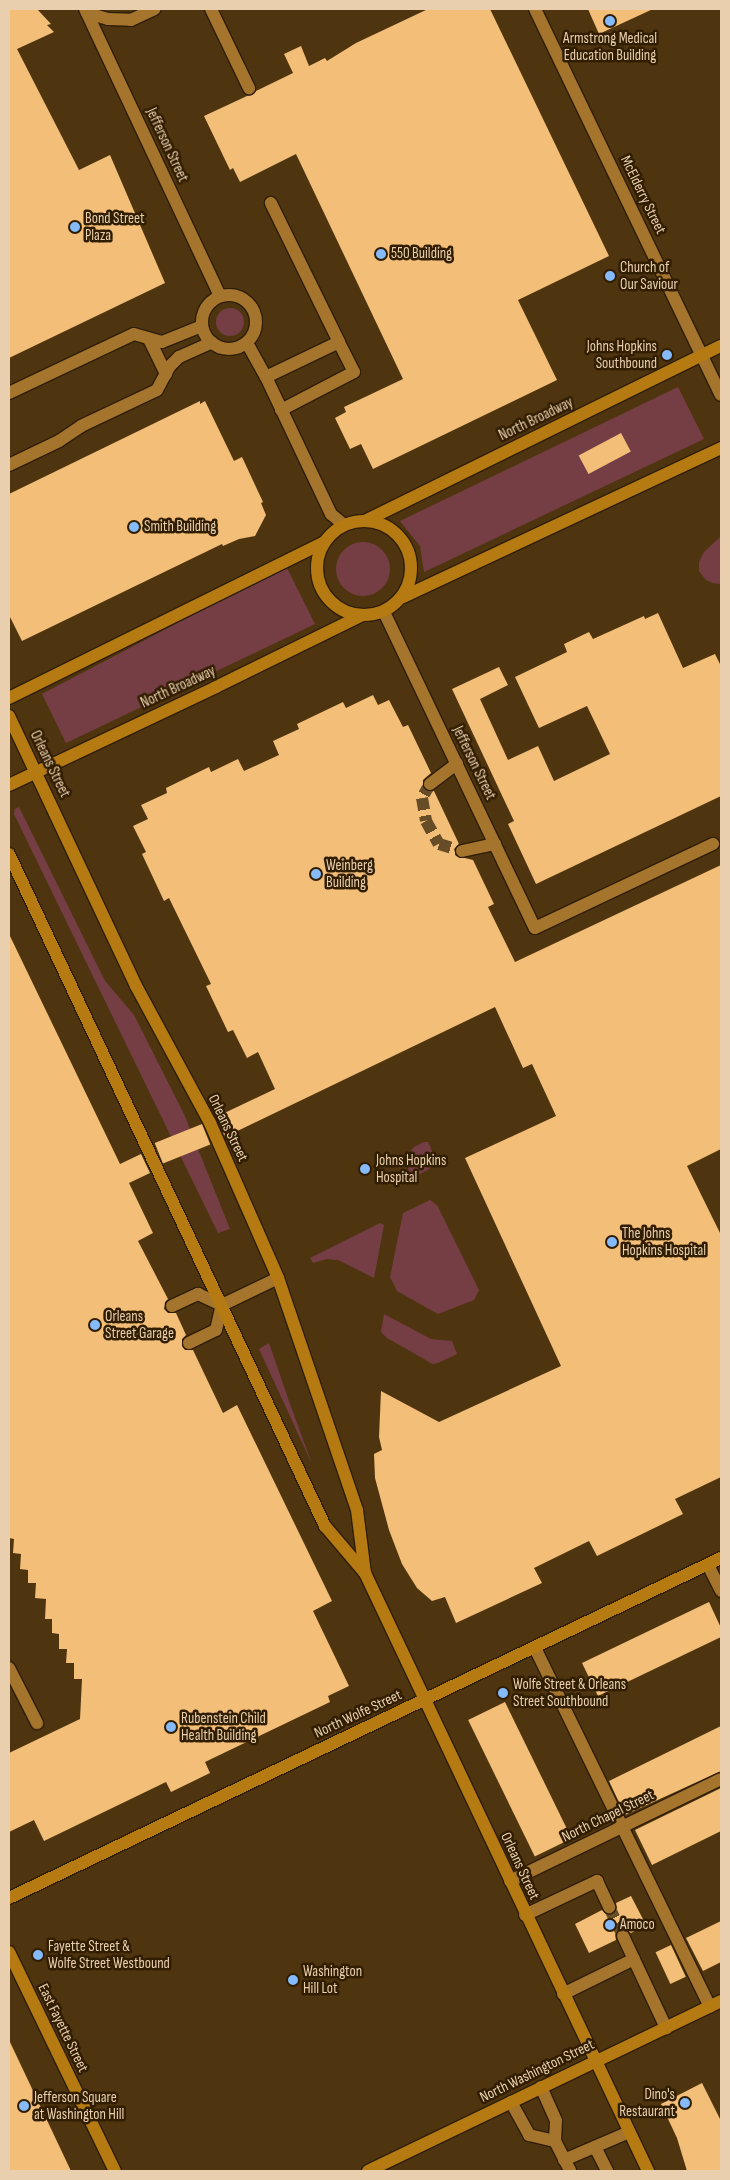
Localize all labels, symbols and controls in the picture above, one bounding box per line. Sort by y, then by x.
marker: Armstrong Medical Education Building [604,15,616,27]
place label: Armstrong Medical Education Building [563,29,657,64]
street label: Jefferson Street [142,105,192,185]
street label: McElderry Street [616,153,670,237]
place label: Bond Street Plaza [85,209,145,244]
marker: Bond Street Plaza [69,221,81,233]
place label: 550 Building [391,245,452,263]
marker: 550 Building [375,248,387,260]
place label: Church of Our Saviour [620,258,678,293]
marker: Church of Our Saviour [604,270,616,282]
place label: Johns Hopkins Southbound [587,337,657,372]
marker: Johns Hopkins Southbound [661,349,673,361]
street label: North Broadway [496,393,576,445]
place label: Smith Building [144,518,216,536]
marker: Smith Building [128,521,140,533]
street label: North Broadway [138,662,218,712]
street label: Jefferson Street [448,723,500,803]
street label: Orleans Street [26,728,74,800]
place label: Weinberg Building [326,856,373,891]
marker: Weinberg Building [310,868,322,880]
street label: Orleans Street [204,1092,252,1164]
place label: Johns Hopkins Hospital [376,1151,446,1186]
marker: Johns Hopkins Hospital [358,1162,372,1176]
place label: The Johns Hopkins Hospital [622,1224,706,1259]
marker: The Johns Hopkins Hospital [606,1236,618,1248]
place label: Orleans Street Garage [105,1307,174,1342]
marker: Orleans Street Garage [89,1319,101,1331]
place label: Wolfe Street & Orleans Street Southbound [513,1675,626,1710]
street label: North Wolfe Street [311,1686,405,1742]
marker: Wolfe Street & Orleans Street Southbound [497,1687,509,1699]
place label: Rubenstein Child Health Building [181,1709,266,1744]
marker: Rubenstein Child Health Building [165,1721,177,1733]
street label: North Chapel Street [559,1786,657,1846]
street label: Orleans Street [497,1830,543,1902]
place label: Amoco [620,1916,655,1934]
marker: Amoco [604,1919,616,1931]
place label: Fayette Street & Wolfe Street Westbound [48,1937,170,1972]
marker: Fayette Street & Wolfe Street Westbound [32,1949,44,1961]
place label: Washington Hill Lot [303,1962,362,1997]
marker: Washington Hill Lot [287,1974,299,1986]
street label: East Fayette Street [34,1981,92,2075]
street label: North Washington Street [477,2036,597,2106]
place label: Dino's Restaurant [619,2085,675,2120]
place label: Jefferson Square at Washington Hill [34,2088,124,2123]
marker: Dino's Restaurant [679,2097,691,2109]
marker: Jefferson Square at Washington Hill [18,2100,30,2112]

